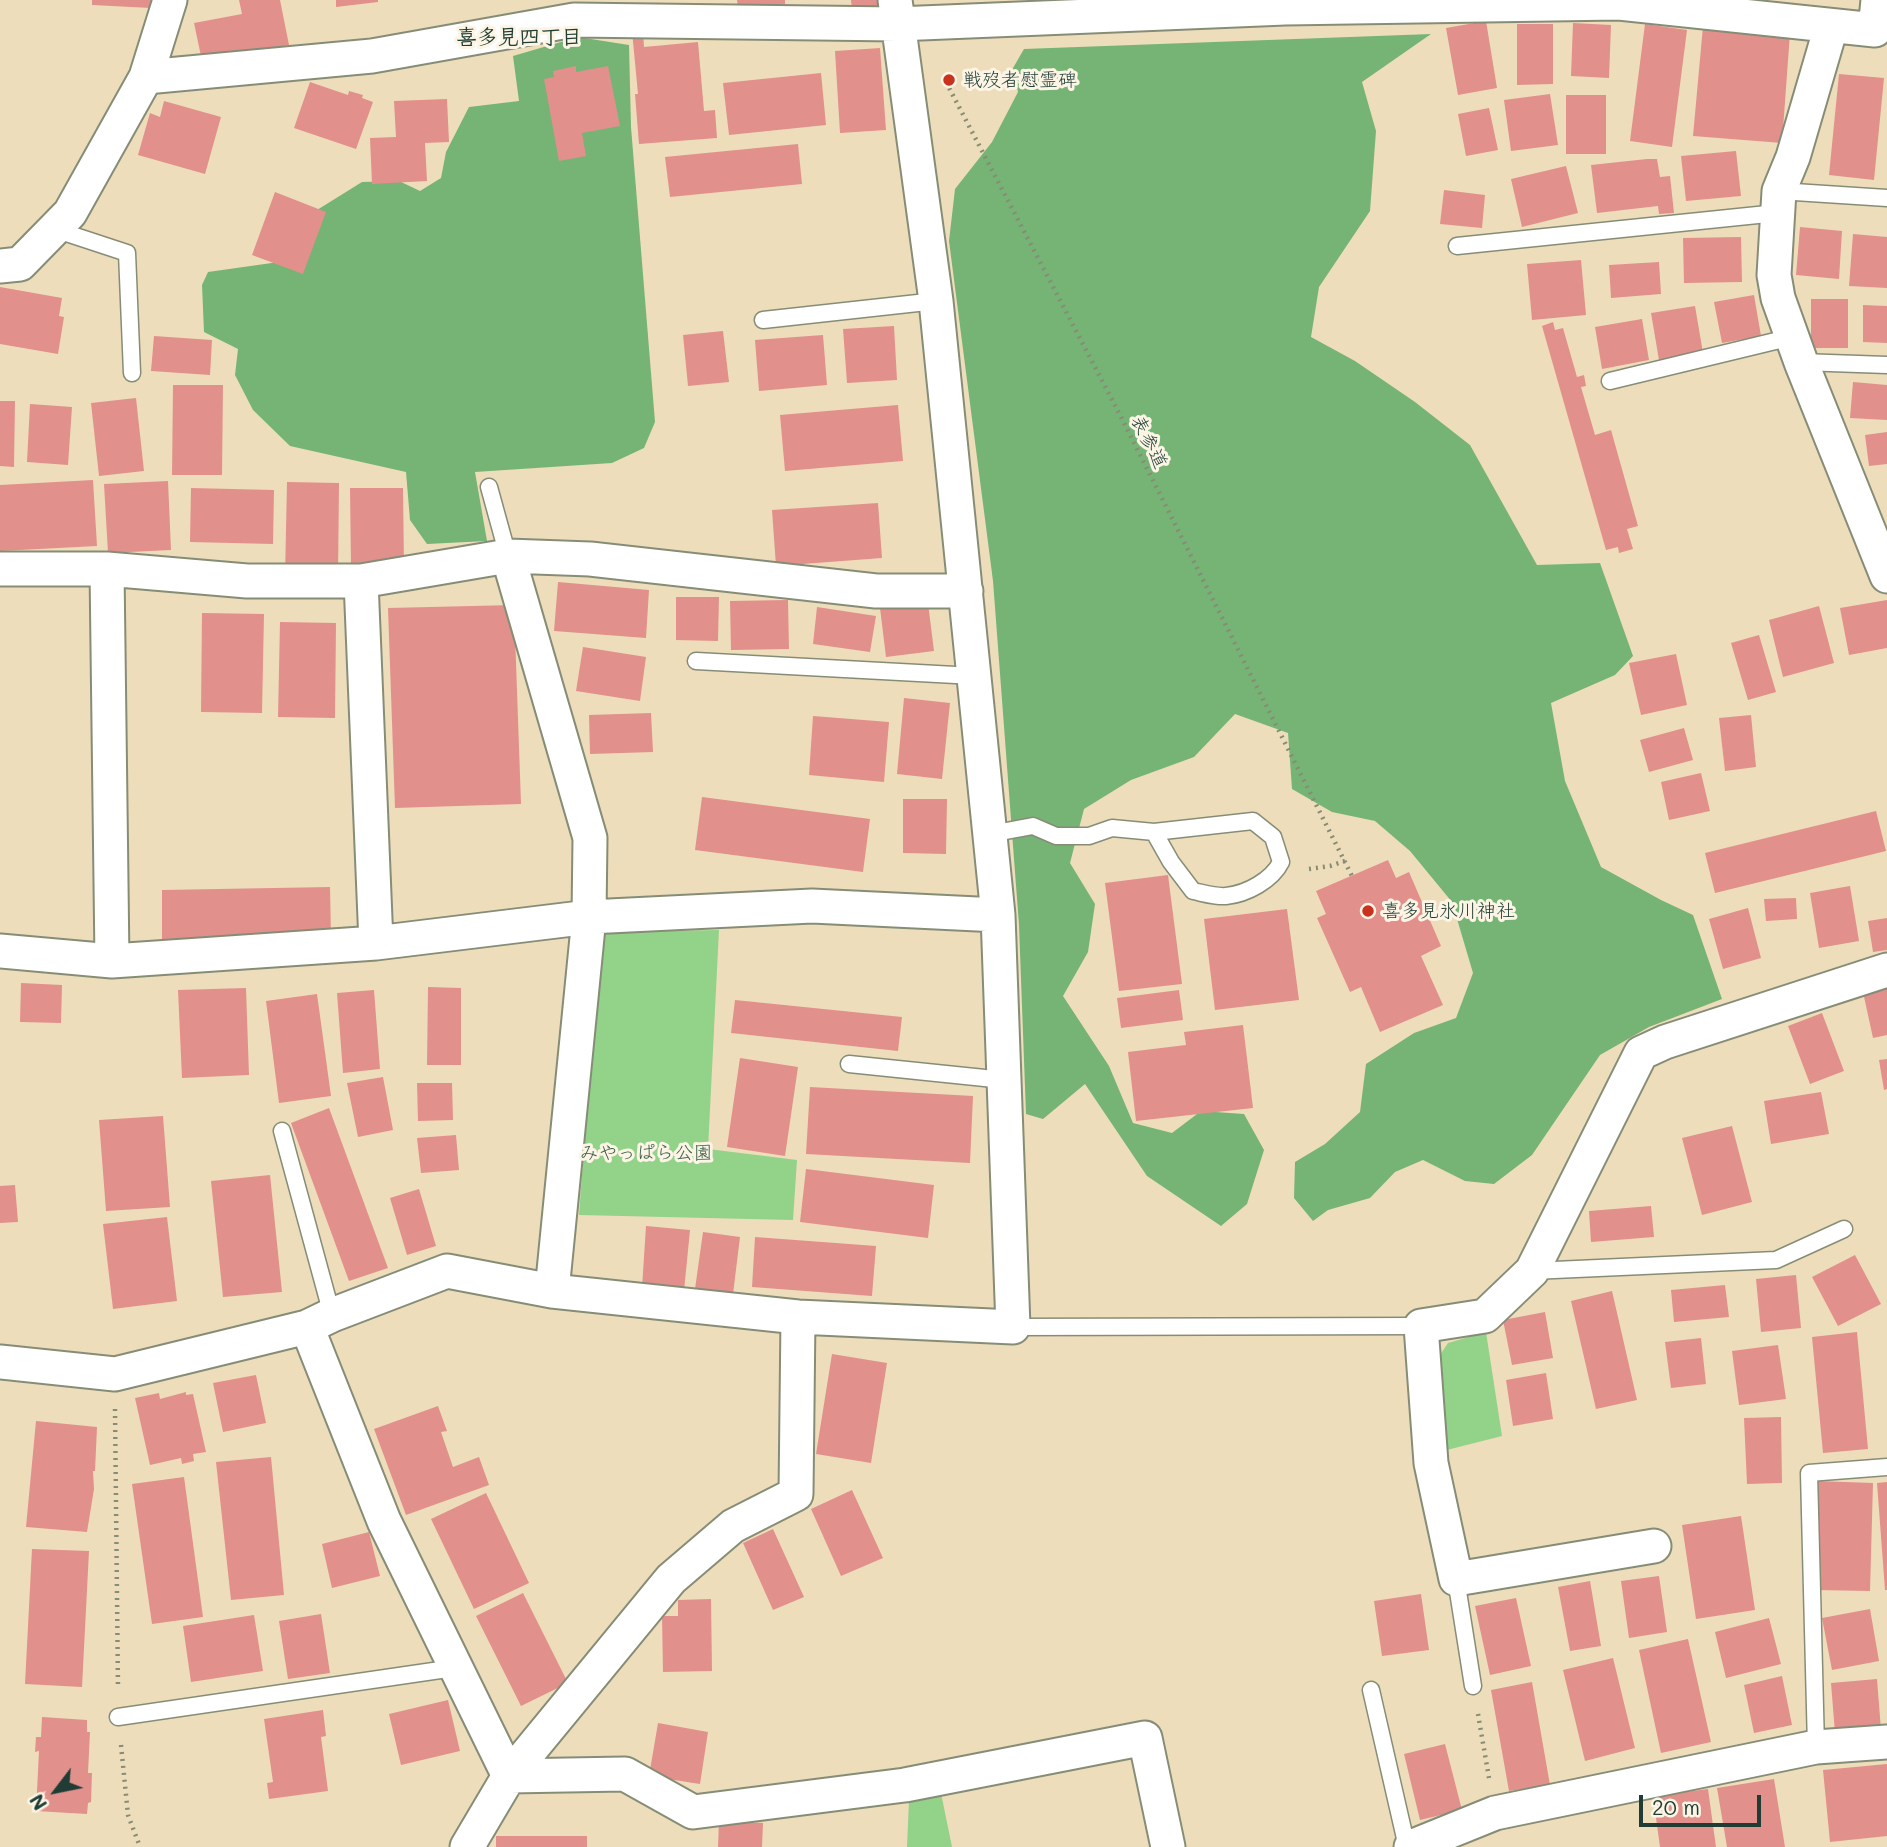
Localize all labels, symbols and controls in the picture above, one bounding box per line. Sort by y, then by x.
district label: 喜多見四丁目 [456,25,582,51]
place label: 戦歿者慰霊碑 [963,69,1077,91]
marker: 戦歿者慰霊碑 [941,72,957,88]
street label: 表参道 [1126,411,1172,473]
place label: 喜多見氷川神社 [1382,900,1515,922]
marker: 喜多見氷川神社 [1360,903,1376,919]
park label: みやっぱら公園 [580,1142,712,1164]
north arrow [21,1756,91,1826]
scale bar [1642,1780,1764,1824]
text: N [23,1790,52,1815]
text: 20 m [1652,1793,1700,1820]

